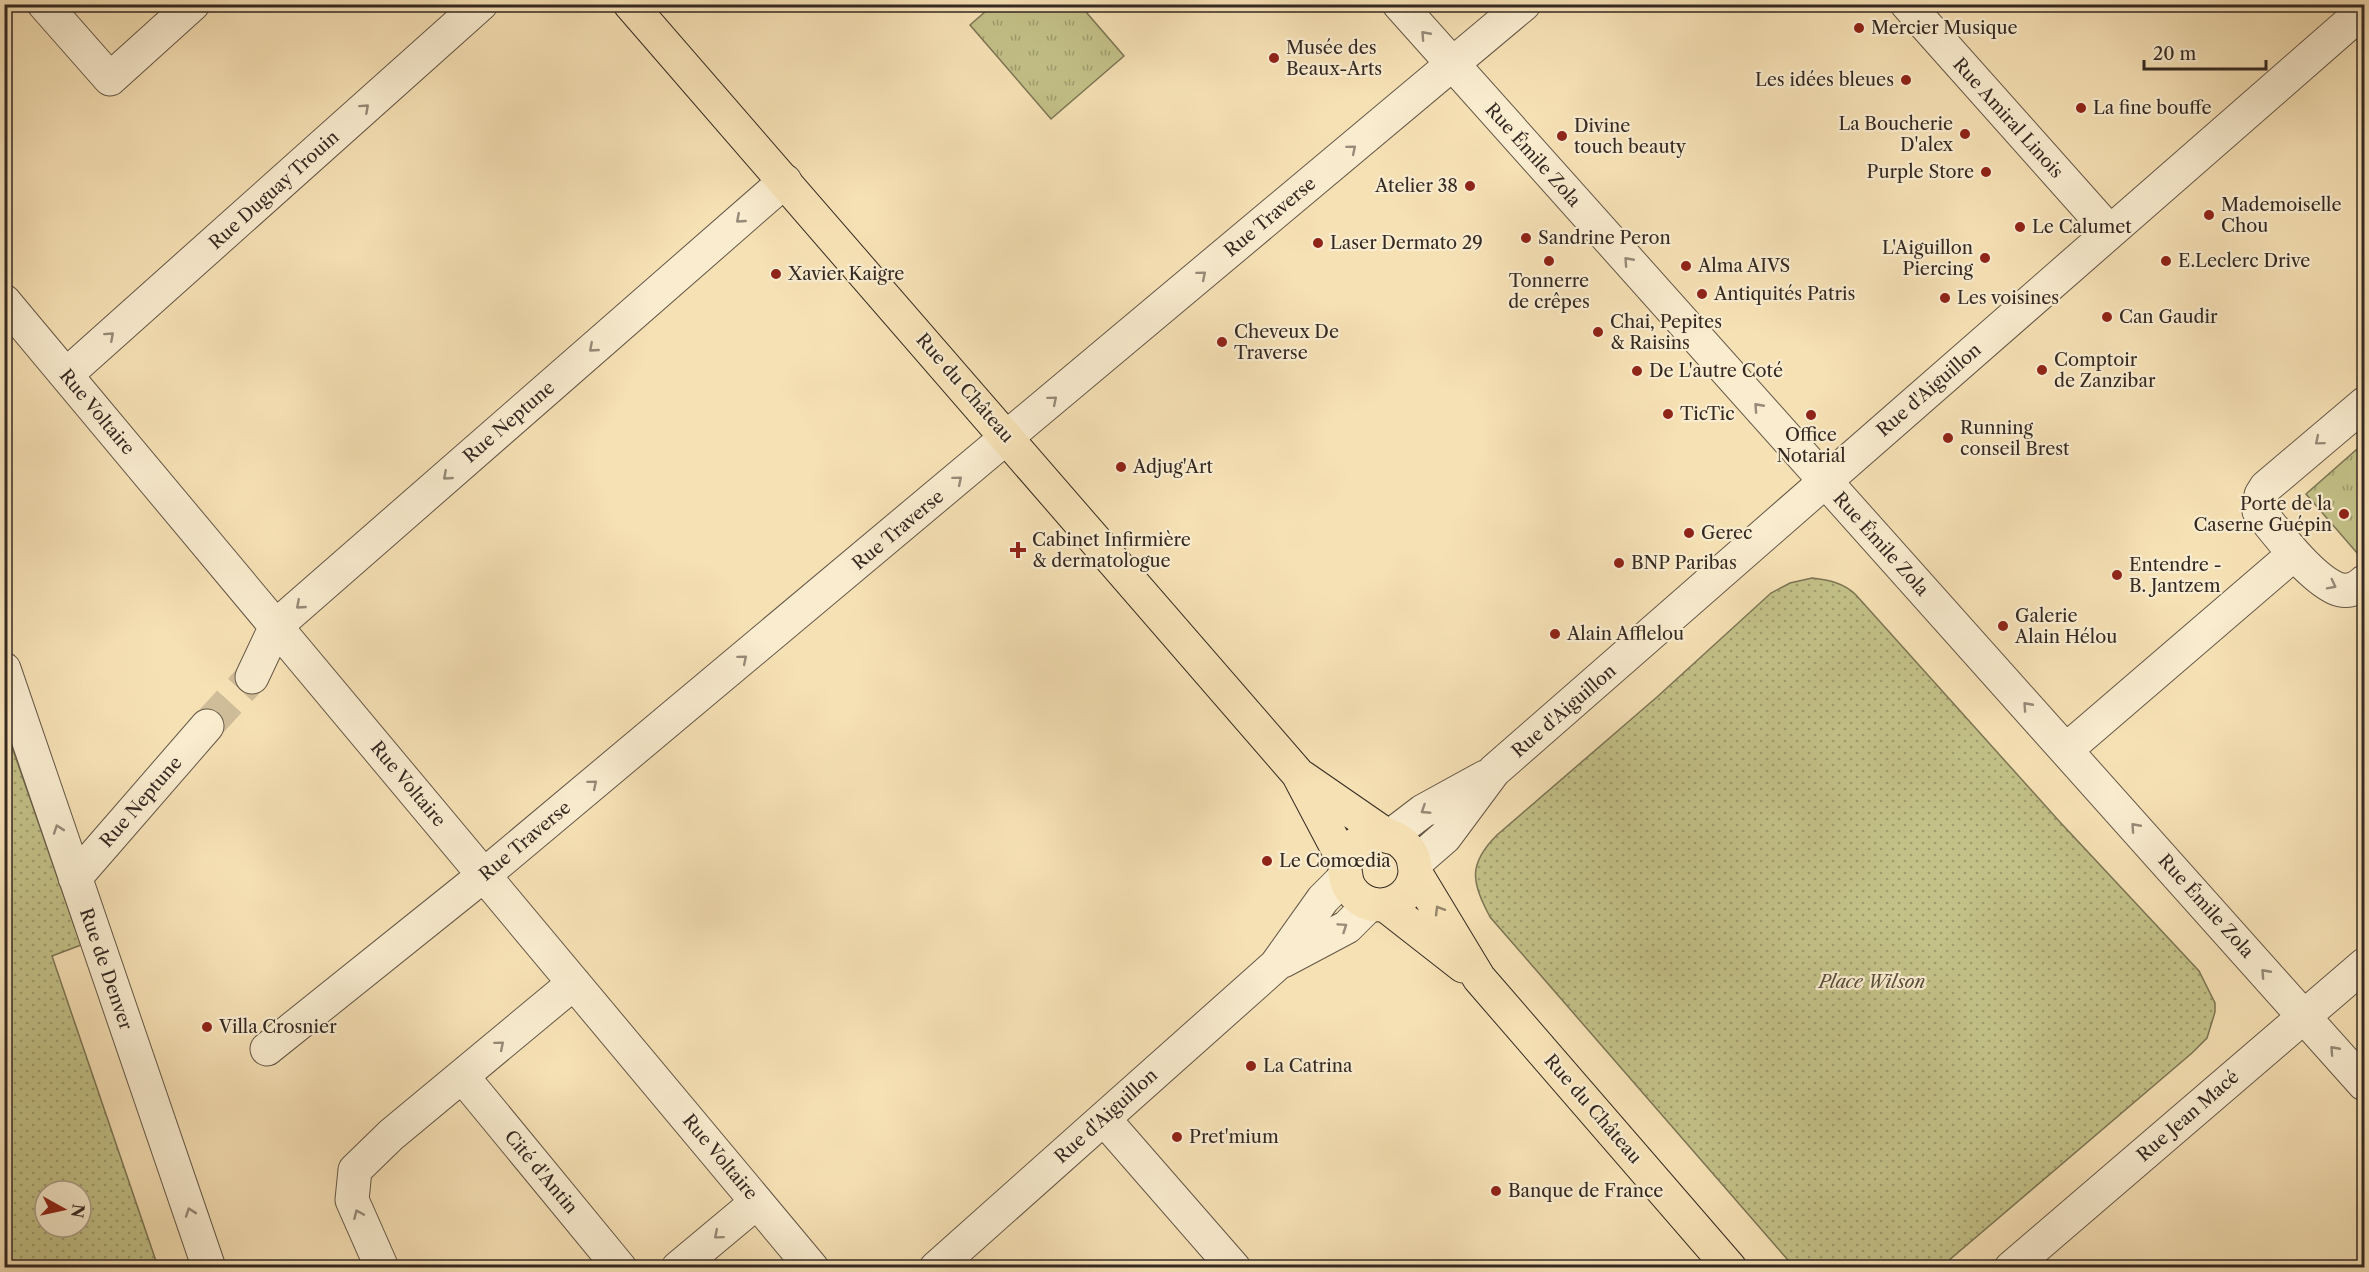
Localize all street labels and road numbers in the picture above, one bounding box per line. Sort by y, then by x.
street label: Rue Amiral Linois [1948,53,2068,183]
street label: Rue Émile Zola [1481,98,1586,212]
street label: Rue Duguay Trouin [205,126,343,254]
street label: Rue Traverse [1220,172,1320,262]
street label: Rue du Château [912,329,1018,447]
street label: Rue d'Aiguillon [1872,339,1986,441]
street label: Rue Voltaire [55,365,139,459]
street label: Rue Neptune [459,376,559,468]
street label: Rue Traverse [848,485,948,575]
street label: Rue Émile Zola [1829,487,1934,601]
street label: Rue d'Aiguillon [1507,660,1621,762]
street label: Rue Voltaire [366,737,450,831]
street label: Rue Neptune [95,752,187,852]
street label: Rue Traverse [475,796,575,886]
street label: Rue Émile Zola [2154,849,2259,963]
street label: Rue de Denver [75,905,137,1033]
street label: Rue du Château [1540,1050,1646,1168]
street label: Rue d'Aiguillon [1050,1064,1162,1168]
street label: Rue Jean Macé [2132,1066,2244,1166]
street label: Rue Voltaire [678,1110,762,1204]
street label: Cité d'Antin [500,1126,582,1218]

